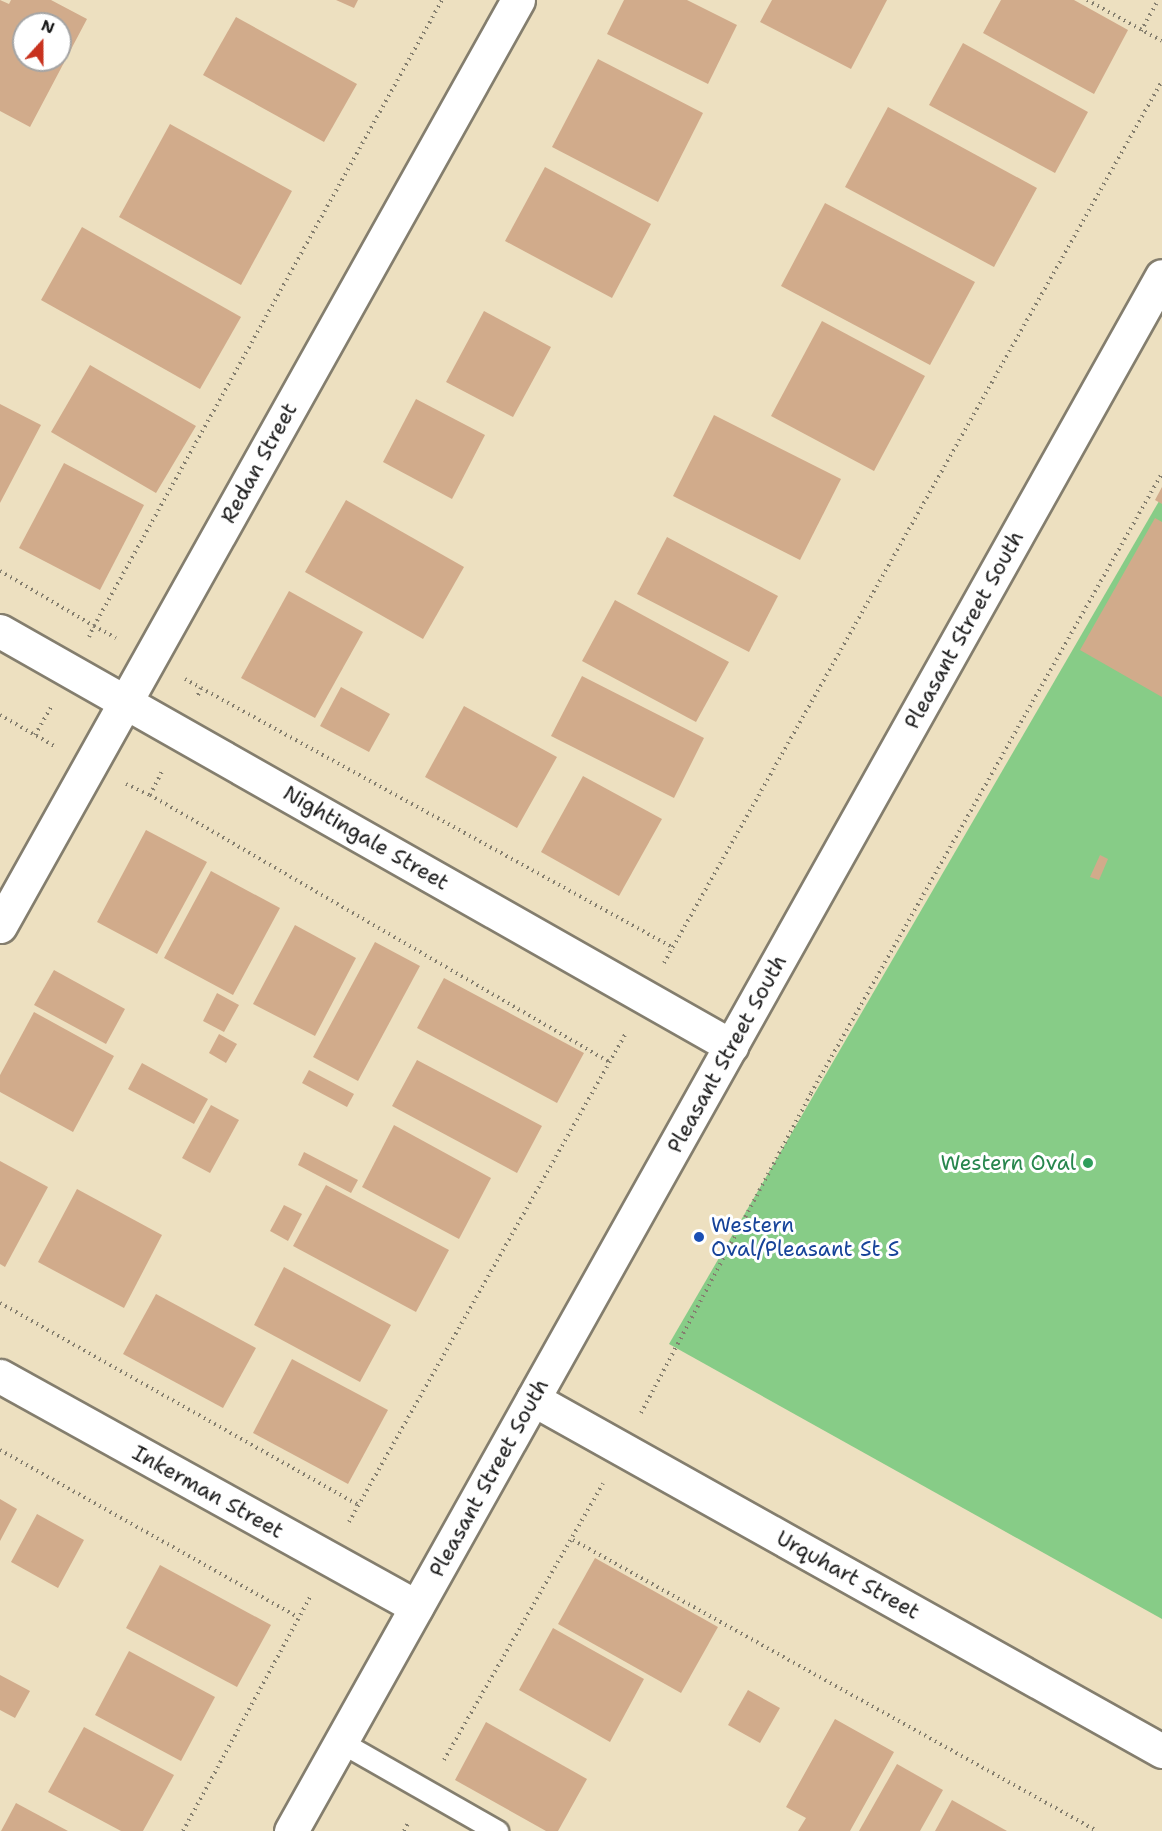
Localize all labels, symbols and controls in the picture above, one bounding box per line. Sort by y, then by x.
north arrow [12,12,72,72]
text: N [38,15,58,39]
street label: Redan Street [216,398,302,528]
street label: Pleasant Street South [899,527,1029,733]
street label: Nightingale Street [279,780,453,896]
street label: Pleasant Street South [662,951,792,1157]
place label: Western Oval [940,1150,1076,1176]
marker: Western Oval [1081,1156,1095,1170]
place label: Western Oval/Pleasant St S [711,1212,900,1262]
marker: Western Oval/Pleasant St S [692,1230,706,1244]
street label: Pleasant Street South [424,1375,554,1581]
street label: Inkerman Street [128,1440,288,1544]
street label: Urquhart Street [772,1525,924,1625]

